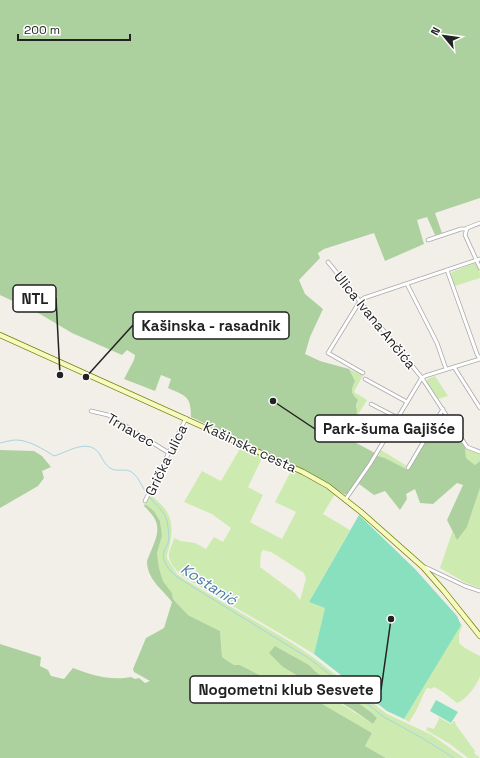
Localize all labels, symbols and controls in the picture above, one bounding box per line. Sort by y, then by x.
scale bar [18,16,130,42]
north arrow [424,16,464,56]
text: 200 m [24,22,60,38]
text: N [427,25,443,38]
street label: Ulica Ivana Ančića [330,267,420,373]
callout: NTL [13,285,56,312]
text: NTL [21,289,49,308]
callout: Kašinska - rasadnik [133,312,289,339]
text: Kašinska - rasadnik [141,316,281,335]
street label: Trnavec [104,409,158,451]
callout: Park-šuma Gajišće [315,415,463,442]
street label: Kašinska cesta [201,418,299,476]
text: Park-šuma Gajišće [323,419,455,438]
street label: Grička ulica [141,421,191,499]
water label: Kostanić [177,559,242,610]
callout: Nogometni klub Sesvete [190,676,381,703]
text: Nogometni klub Sesvete [198,680,374,699]

